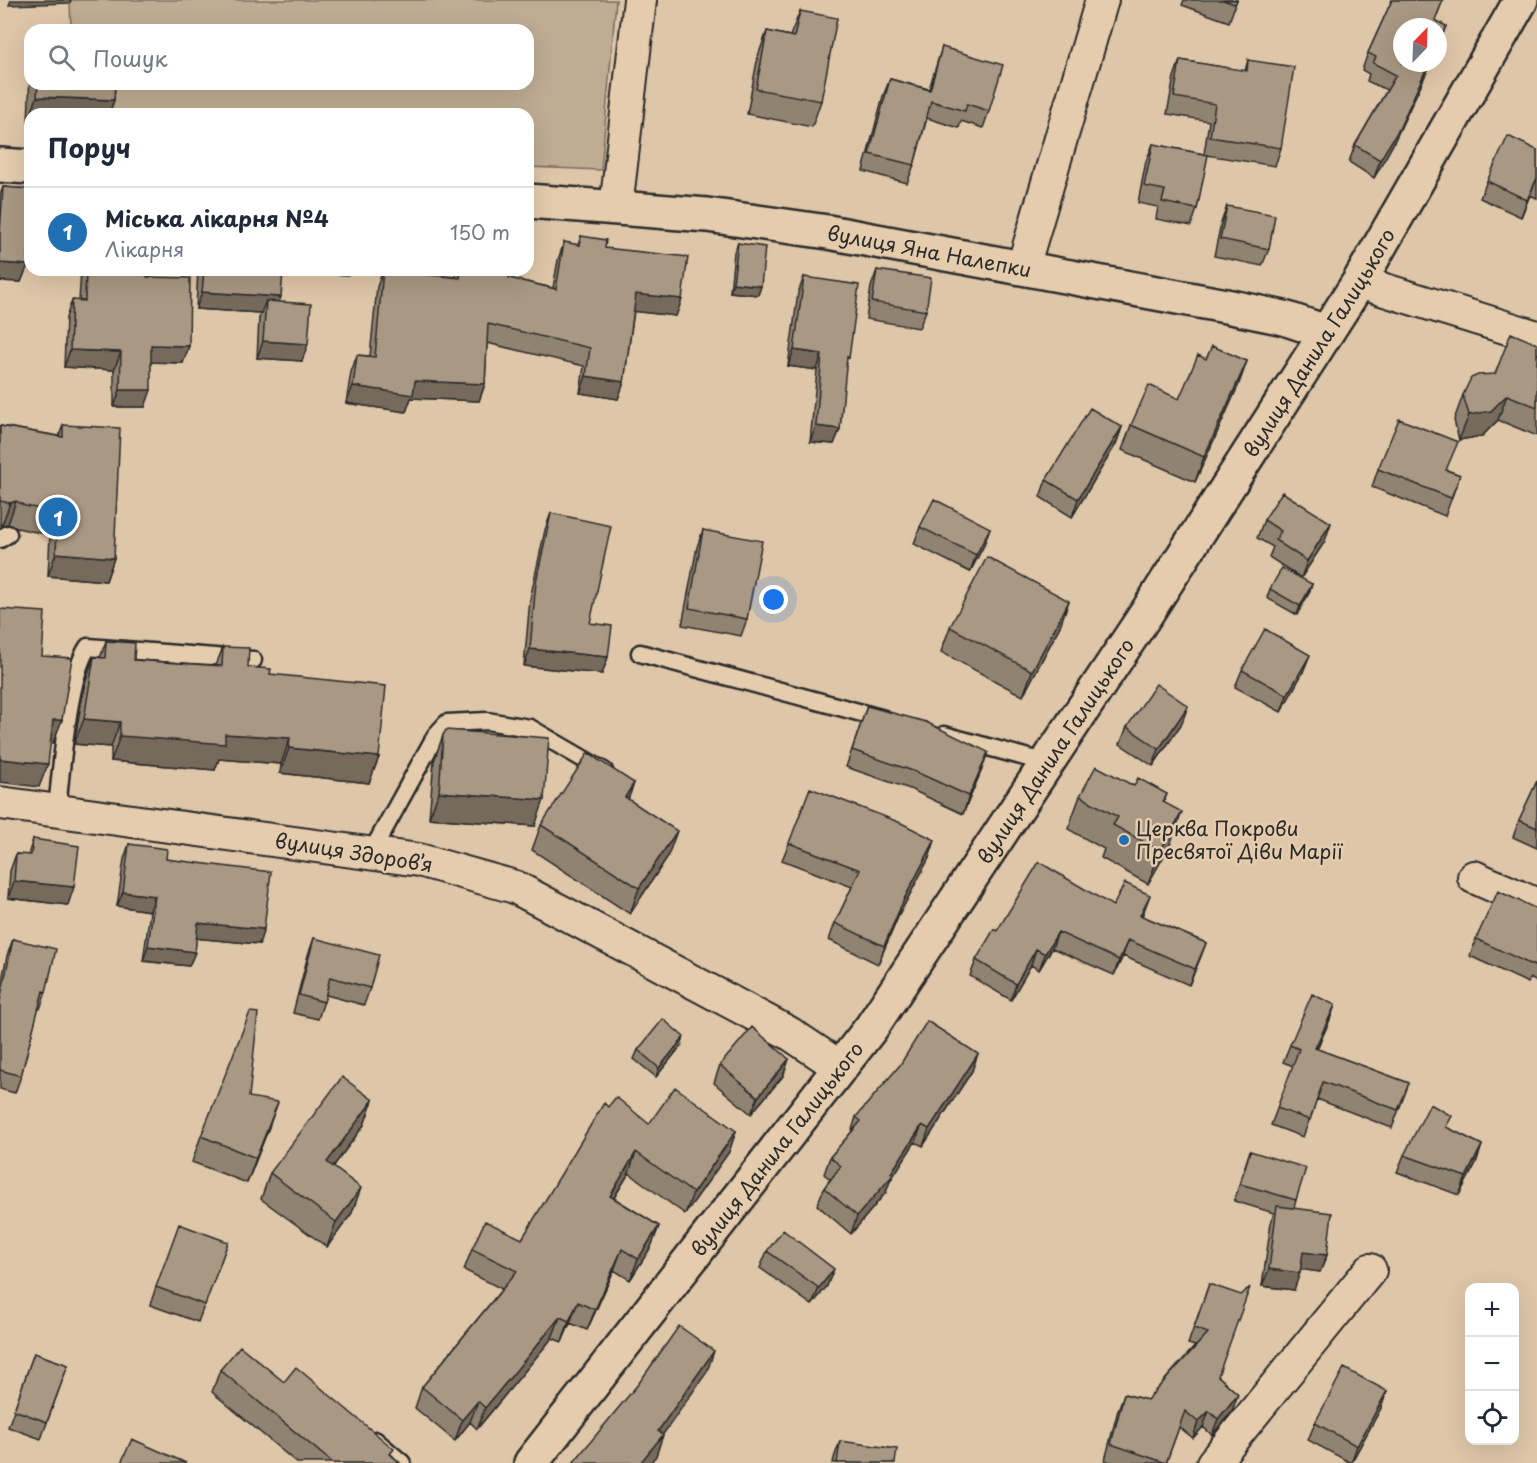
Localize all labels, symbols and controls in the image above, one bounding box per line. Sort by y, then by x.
north arrow [1393,18,1447,72]
search box [24,24,534,90]
icon: search [45,41,78,74]
text: Пошук [93,41,168,74]
text: Поруч [48,128,131,167]
text: Міська лікарня №4 [105,201,329,234]
text: 1 [63,217,72,247]
text: 150 m [450,217,510,247]
street label: вулиця Яна Налепки [825,217,1034,285]
street label: вулиця Данила Галицького [1236,222,1402,463]
text: Лікарня [105,234,184,264]
pin: 1 [38,494,78,540]
your location [759,585,788,614]
street label: вулиця Данила Галицького [969,632,1141,870]
place label: Церква Покрови Пресвятої Діви Марії [1136,813,1343,866]
street label: вулиця Здоровʼя [273,825,435,879]
marker: Церква Покрови Пресвятої Діви Марії [1117,833,1131,847]
street label: вулиця Данила Галицького [683,1035,870,1262]
map controls [1465,1283,1519,1445]
button: + [1465,1283,1519,1337]
button: − [1465,1337,1519,1391]
button: locate [1465,1391,1519,1445]

